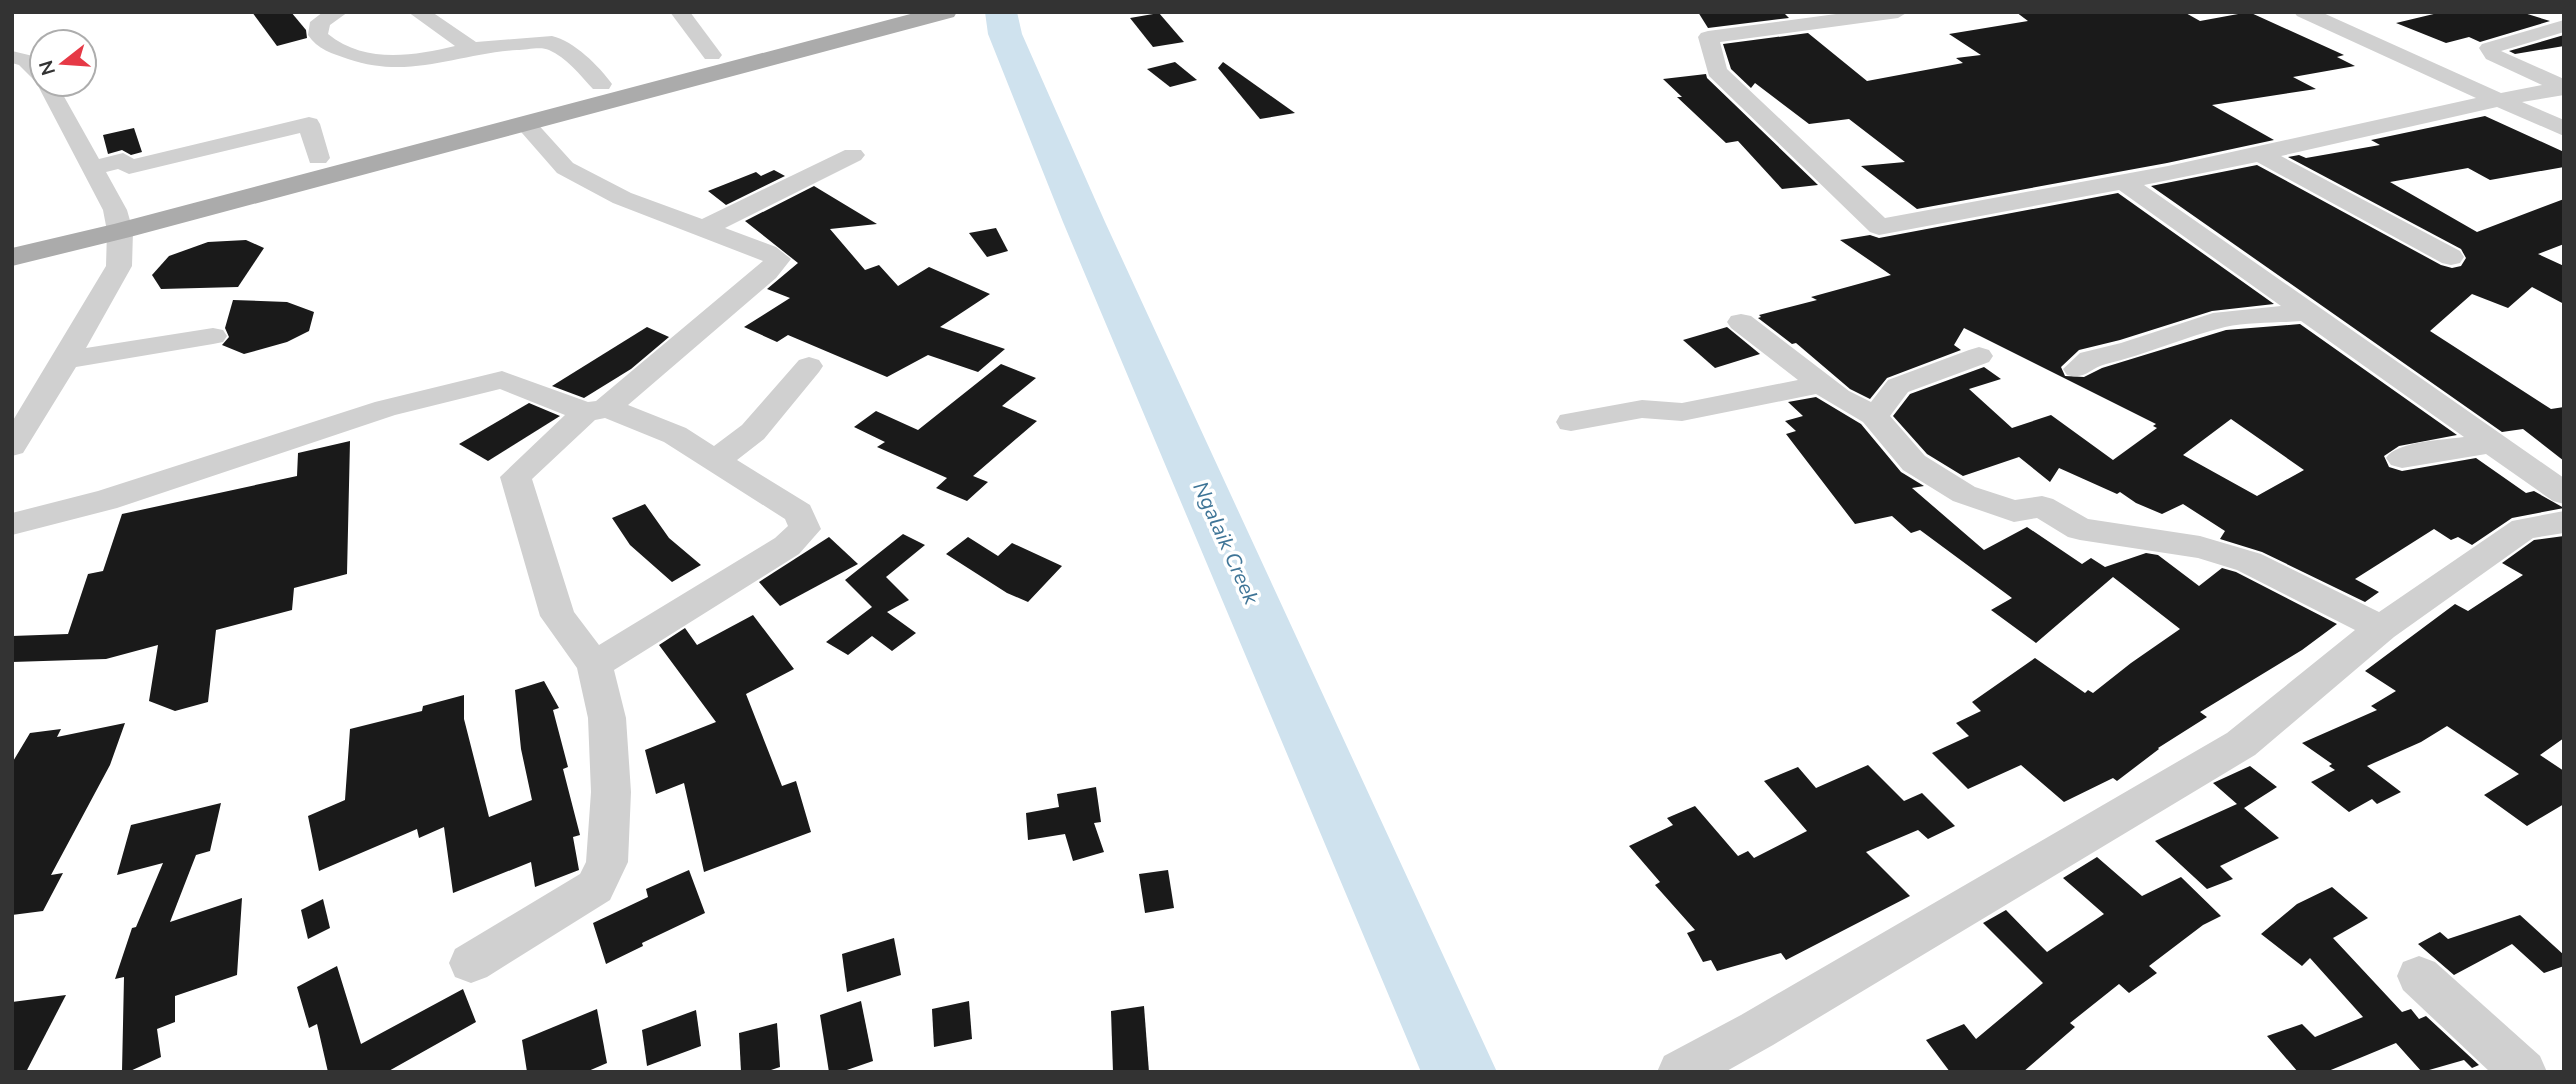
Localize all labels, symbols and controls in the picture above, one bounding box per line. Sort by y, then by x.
north arrow [28,28,98,98]
text: N [33,57,62,78]
water label: Ngalaik Creek [1186,477,1266,609]

